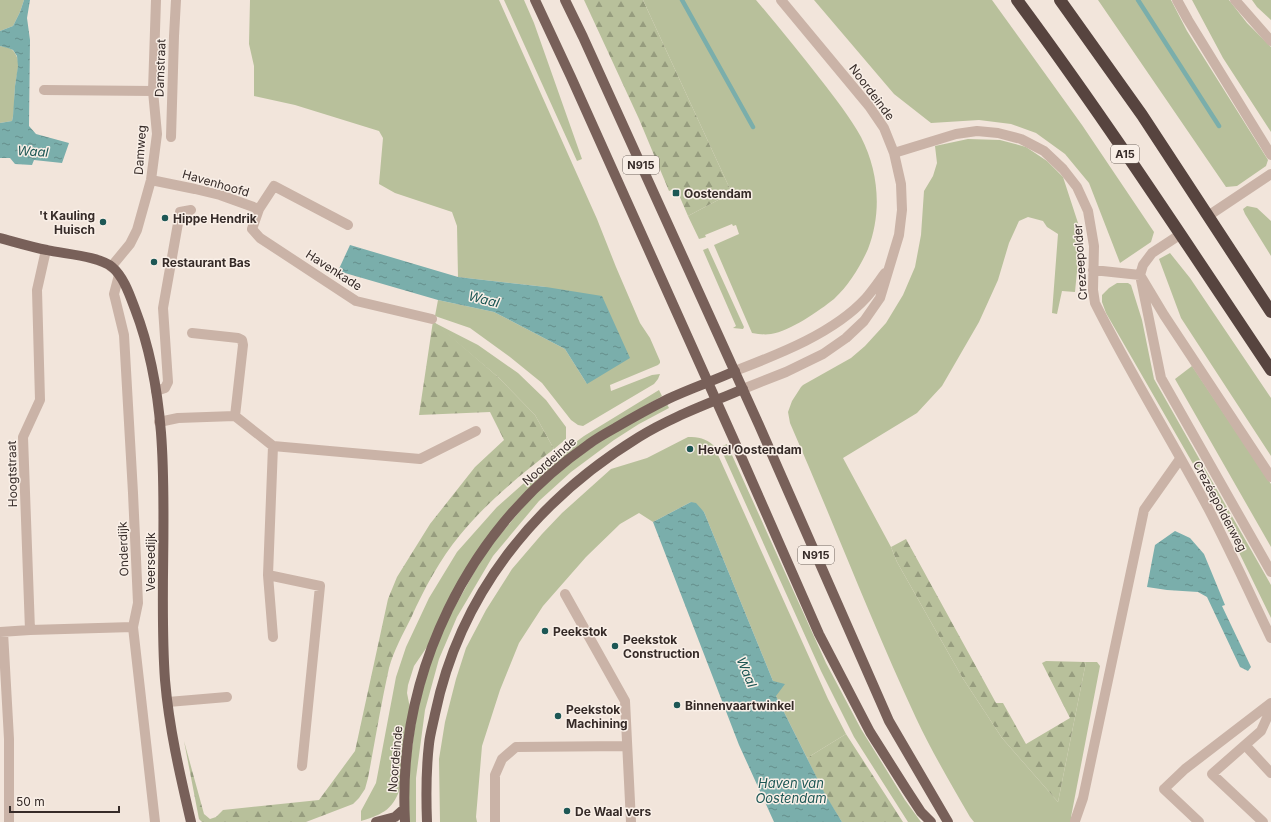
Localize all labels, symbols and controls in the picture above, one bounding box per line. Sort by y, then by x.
street label: Damstraat [151,39,169,97]
street label: Noordeinde [846,61,898,123]
street label: Damweg [131,125,149,175]
water label: Waal [17,142,50,160]
road number: A15 [1111,145,1139,163]
road number: N915 [623,156,659,174]
street label: Havenhoofd [181,166,251,200]
place label: Oostendam [684,186,752,201]
marker: Oostendam [671,188,681,198]
place label: 't Kauling Huisch [39,208,95,237]
place label: Hippe Hendrik [173,211,257,226]
marker: Hippe Hendrik [160,213,170,223]
marker: 't Kauling Huisch [98,217,108,227]
street label: Crezeepolder [1070,223,1090,301]
street label: Havenkade [303,246,365,294]
place label: Restaurant Bas [162,255,251,270]
marker: Restaurant Bas [149,257,159,267]
water label: Waal [467,287,502,311]
street label: Noordeinde [519,434,579,488]
street label: Hoogtstraat [4,440,20,507]
place label: Hevel Oostendam [698,442,802,457]
marker: Hevel Oostendam [685,444,695,454]
street label: Crezéepolderweg [1190,458,1250,554]
street label: Onderdijk [115,521,131,577]
street label: Veersedijk [143,532,158,592]
road number: N915 [798,546,834,564]
place label: Peekstok [553,624,607,639]
marker: Peekstok [540,626,550,636]
place label: Peekstok Construction [623,632,700,661]
marker: Peekstok Construction [610,641,620,651]
water label: Waal [734,654,761,690]
place label: Binnenvaartwinkel [685,698,794,713]
marker: Binnenvaartwinkel [672,700,682,710]
place label: Peekstok Machining [566,702,628,731]
marker: Peekstok Machining [553,711,563,721]
street label: Noordeinde [385,725,405,793]
water label: Haven van Oostendam [755,775,827,806]
scale bar [10,788,119,814]
text: 50 m [16,794,45,809]
place label: De Waal vers [575,804,651,819]
marker: De Waal vers [562,806,572,816]

